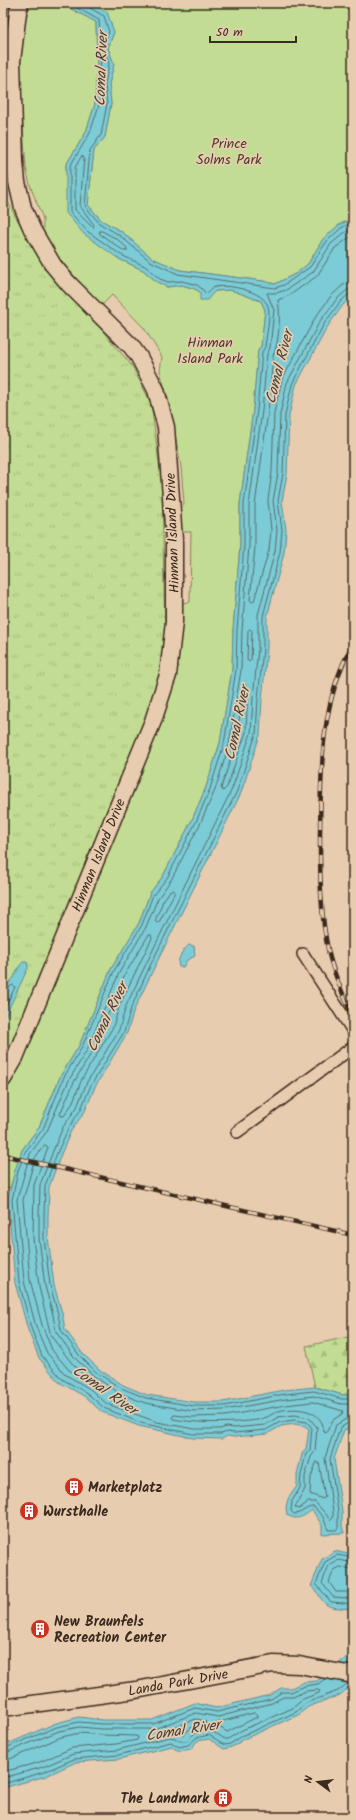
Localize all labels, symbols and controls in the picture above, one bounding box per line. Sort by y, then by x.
scale bar [210,18,296,44]
text: 50 m [216,23,243,42]
water label: Comal River [89,28,115,107]
park label: Prince Solms Park [196,133,262,171]
water label: Comal River [259,325,301,406]
park label: Hinman Island Park [177,332,243,370]
street label: Hinman Island Drive [160,472,186,594]
water label: Comal River [218,681,258,762]
street label: Hinman Island Drive [66,795,132,915]
water label: Comal River [81,976,136,1056]
water label: Comal River [67,1360,144,1424]
building icon: Marketplatz [63,1476,85,1498]
place label: Marketplatz [88,1477,163,1499]
building icon: Wursthalle [18,1500,40,1522]
place label: Wursthalle [43,1501,108,1523]
place label: New Braunfels Recreation Center [54,1611,167,1649]
building icon: New Braunfels Recreation Center [29,1618,51,1640]
street label: Landa Park Drive [127,1663,231,1703]
water label: Comal River [144,1713,225,1749]
north arrow [298,1762,338,1802]
text: N [300,1774,319,1785]
building icon: The Landmark [212,1787,234,1809]
place label: The Landmark [121,1788,210,1810]

